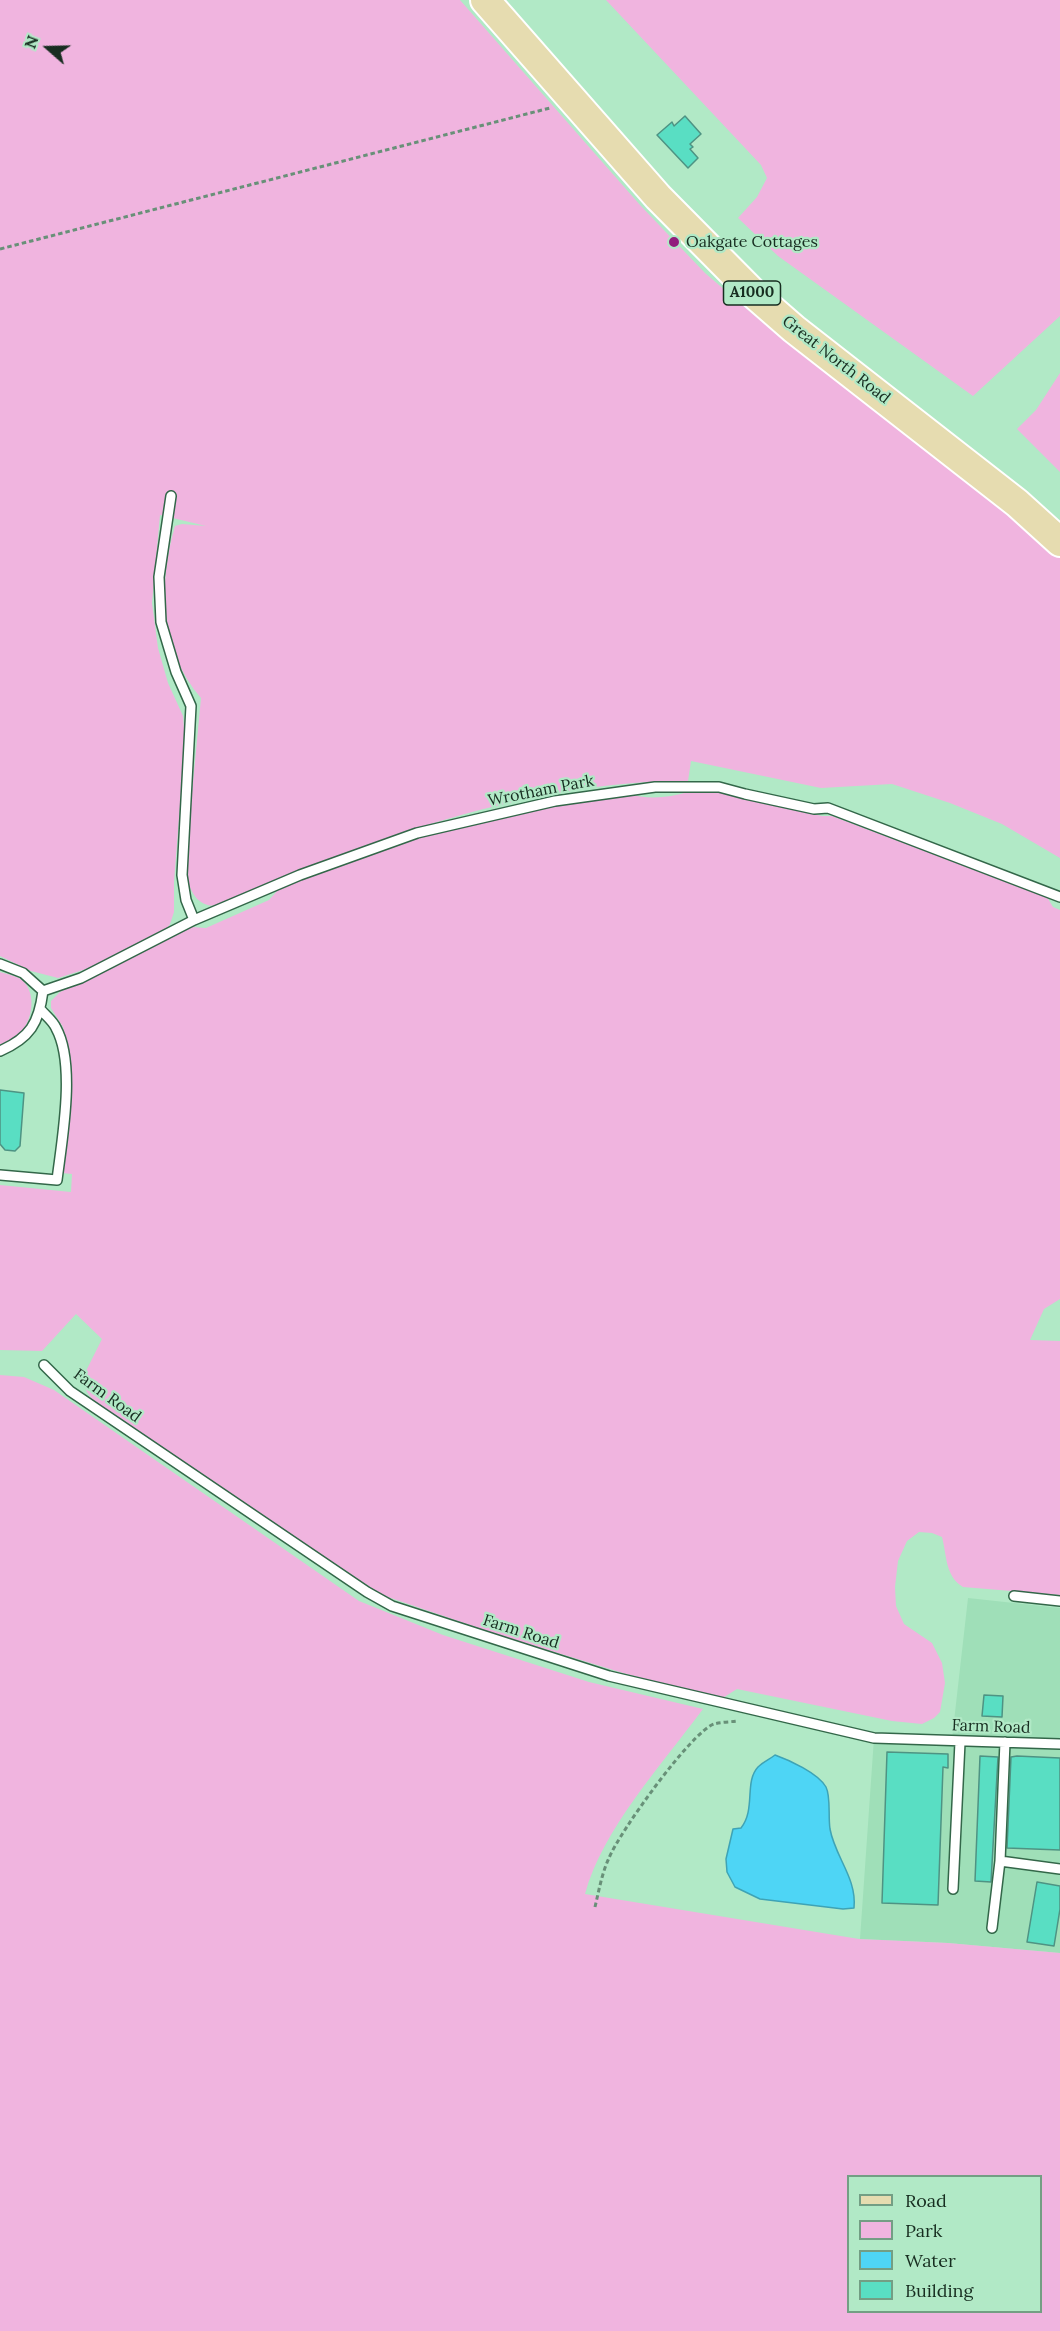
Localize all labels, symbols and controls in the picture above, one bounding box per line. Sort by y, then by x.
north arrow [18,18,78,78]
text: N [20,33,43,51]
place label: Oakgate Cottages [686,232,818,252]
marker: Oakgate Cottages [667,235,681,249]
road number: A1000 [724,281,780,305]
street label: Great North Road [778,312,894,408]
street label: Wrotham Park [486,771,596,811]
street label: Farm Road [69,1365,145,1427]
street label: Farm Road [480,1611,562,1653]
street label: Farm Road [951,1716,1031,1738]
legend [847,2175,1042,2313]
text: Road [905,2189,947,2212]
text: Park [905,2219,942,2242]
text: Water [905,2249,956,2272]
text: Building [905,2279,973,2302]

